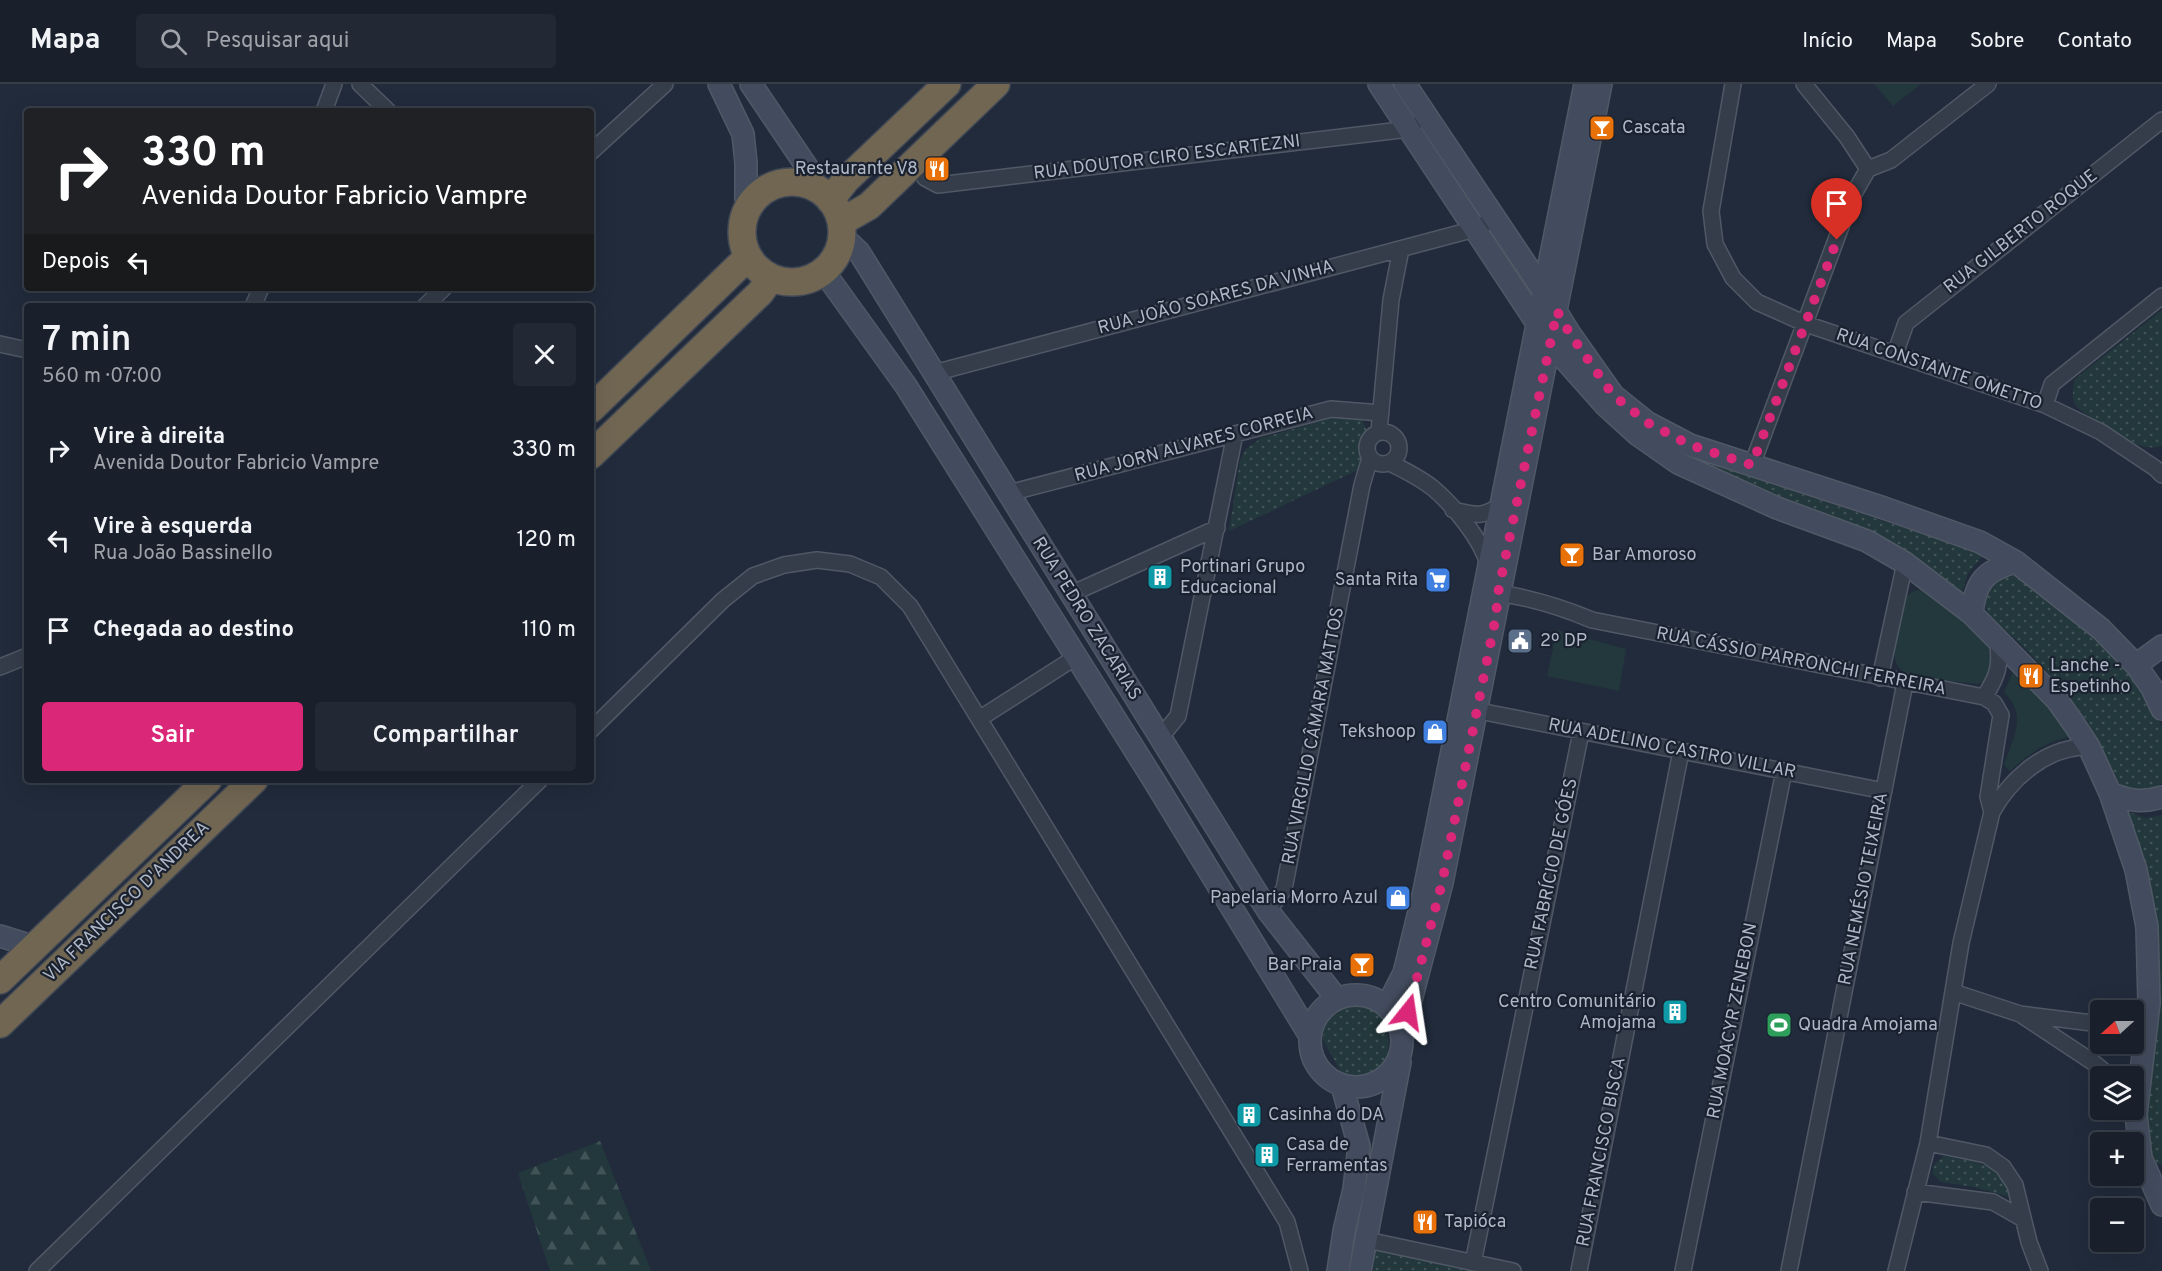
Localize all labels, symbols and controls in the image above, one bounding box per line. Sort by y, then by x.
search box [136,14,556,68]
text: Mapa [30,23,100,59]
icon: search [157,25,190,58]
text: Pesquisar aqui [205,28,349,55]
text: Início [1802,28,1853,55]
text: Mapa [1886,28,1937,55]
text: Sobre [1970,28,2024,55]
text: Contato [2057,28,2132,55]
bar icon: Cascata [1587,113,1617,143]
place label: Cascata [1622,117,1686,140]
text: 330 m [141,128,266,181]
street label: RUA DOUTOR CIRO ESCARTEZNI [1032,130,1302,186]
icon: right [42,132,120,210]
restaurant icon: Restaurante V8 [922,154,952,184]
place label: Restaurante V8 [795,158,918,181]
street label: RUA GILBERTO ROQUE [1939,165,2103,299]
pin [1811,178,1862,240]
text: Avenida Doutor Fabricio Vampre [141,180,528,214]
icon: arrive [1820,187,1853,220]
icon: left [122,246,155,279]
text: Depois [42,249,110,276]
street label: RUA JOÃO SOARES DA VINHA [1095,253,1337,341]
text: 7 min [42,318,131,364]
button: close [513,323,576,386]
street label: RUA CONSTANTE OMETTO [1833,324,2045,416]
text: 560 m · 07:00 [42,364,162,390]
street label: RUA JORN ALVARES CORREIA [1072,402,1316,488]
text: Vire à direita [93,424,225,451]
icon: right [42,434,75,467]
text: 330 m [512,437,576,464]
text: Avenida Doutor Fabricio Vampre [93,451,379,477]
text: Vire à esquerda [93,514,252,541]
icon: left [42,524,75,557]
text: 120 m [516,527,576,554]
street label: RUA PEDRO ZACARIAS [1026,533,1146,705]
bar icon: Bar Amoroso [1557,540,1587,570]
text: Rua João Bassinello [93,541,273,567]
place label: Bar Amoroso [1592,544,1697,567]
place label: Portinari Grupo Educacional [1180,556,1305,600]
building icon: Portinari Grupo Educacional [1145,562,1175,592]
supermarket icon: Santa Rita [1423,565,1453,595]
place label: Santa Rita [1335,569,1418,592]
street label: RUA VIRGILIO CÂMARA MATTOS [1276,605,1350,867]
icon: arrive [42,614,75,647]
text: Chegada ao destino [93,617,294,644]
text: 110 m [522,617,576,644]
street label: RUA CÁSSIO PARRONCHI FERREIRA [1654,621,1948,701]
public building icon: 2º DP [1505,626,1535,656]
place label: 2º DP [1540,630,1587,653]
place label: Lanche - Espetinho [2050,655,2130,699]
restaurant icon: Lanche - Espetinho [2016,661,2046,691]
button: Sair [42,702,303,771]
button: Compartilhar [315,702,576,771]
street label: RUA ADELINO CASTRO VILLAR [1546,714,1798,784]
shop icon: Tekshoop [1420,717,1450,747]
place label: Tekshoop [1339,721,1416,744]
street label: RUA FABRÍCIO DE GÓES [1518,776,1584,972]
street label: RUA NEMÉSIO TEIXEIRA [1832,790,1894,987]
street label: VIA FRANCISCO D'ANDREA [39,816,215,988]
shop icon: Papelaria Morro Azul [1383,883,1413,913]
place label: Papelaria Morro Azul [1210,887,1378,910]
street label: RUA MOACYR ZENEBON [1703,921,1763,1121]
bar icon: Bar Praia [1347,950,1377,980]
place label: Bar Praia [1268,954,1342,977]
position arrow [1376,980,1440,1044]
place label: Centro Comunitário Amojama [1498,991,1656,1035]
building icon: Centro Comunitário Amojama [1660,997,1690,1027]
north arrow [2090,1000,2144,1054]
map controls [2090,1000,2144,1252]
sports icon: Quadra Amojama [1764,1010,1794,1040]
place label: Quadra Amojama [1798,1014,1938,1037]
street label: RUA FRANCISCO BISCA [1572,1055,1632,1249]
button: layers [2090,1066,2144,1120]
building icon: Casinha do DA [1234,1100,1264,1130]
place label: Casinha do DA [1268,1104,1384,1127]
button: + [2090,1132,2144,1186]
place label: Casa de Ferramentas [1286,1134,1388,1178]
building icon: Casa de Ferramentas [1252,1140,1282,1170]
button: − [2090,1198,2144,1252]
restaurant icon: Tapióca [1410,1207,1440,1237]
place label: Tapióca [1444,1211,1506,1234]

